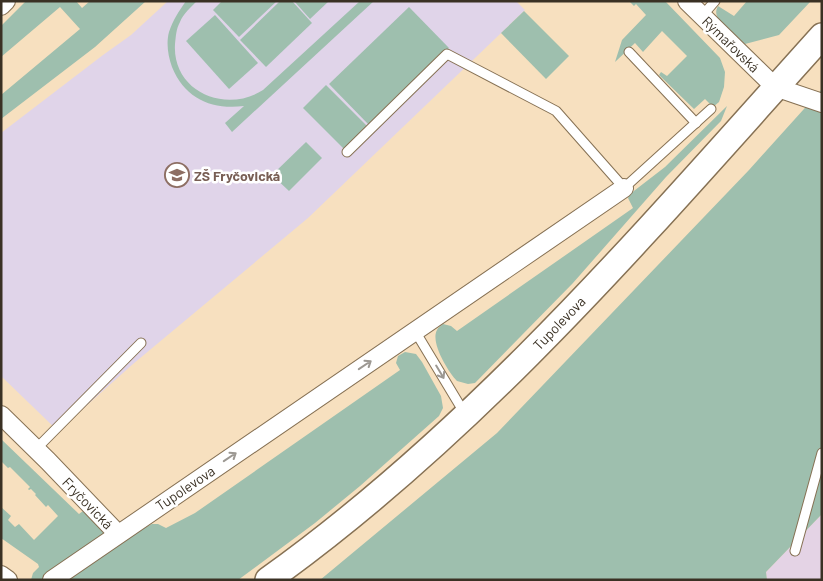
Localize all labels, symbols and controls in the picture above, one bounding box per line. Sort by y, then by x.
street label: Rýmařovská [699,12,763,76]
school or university icon: ZŠ Fryčovická [164,162,190,188]
place label: ZŠ Fryčovická [194,167,280,184]
street label: Tupolevova [529,293,589,353]
one-way arrow [357,360,371,370]
one-way arrow [436,365,446,379]
one-way arrow [223,452,237,462]
street label: Tupolevova [152,462,218,514]
street label: Fryčovická [59,473,117,533]

